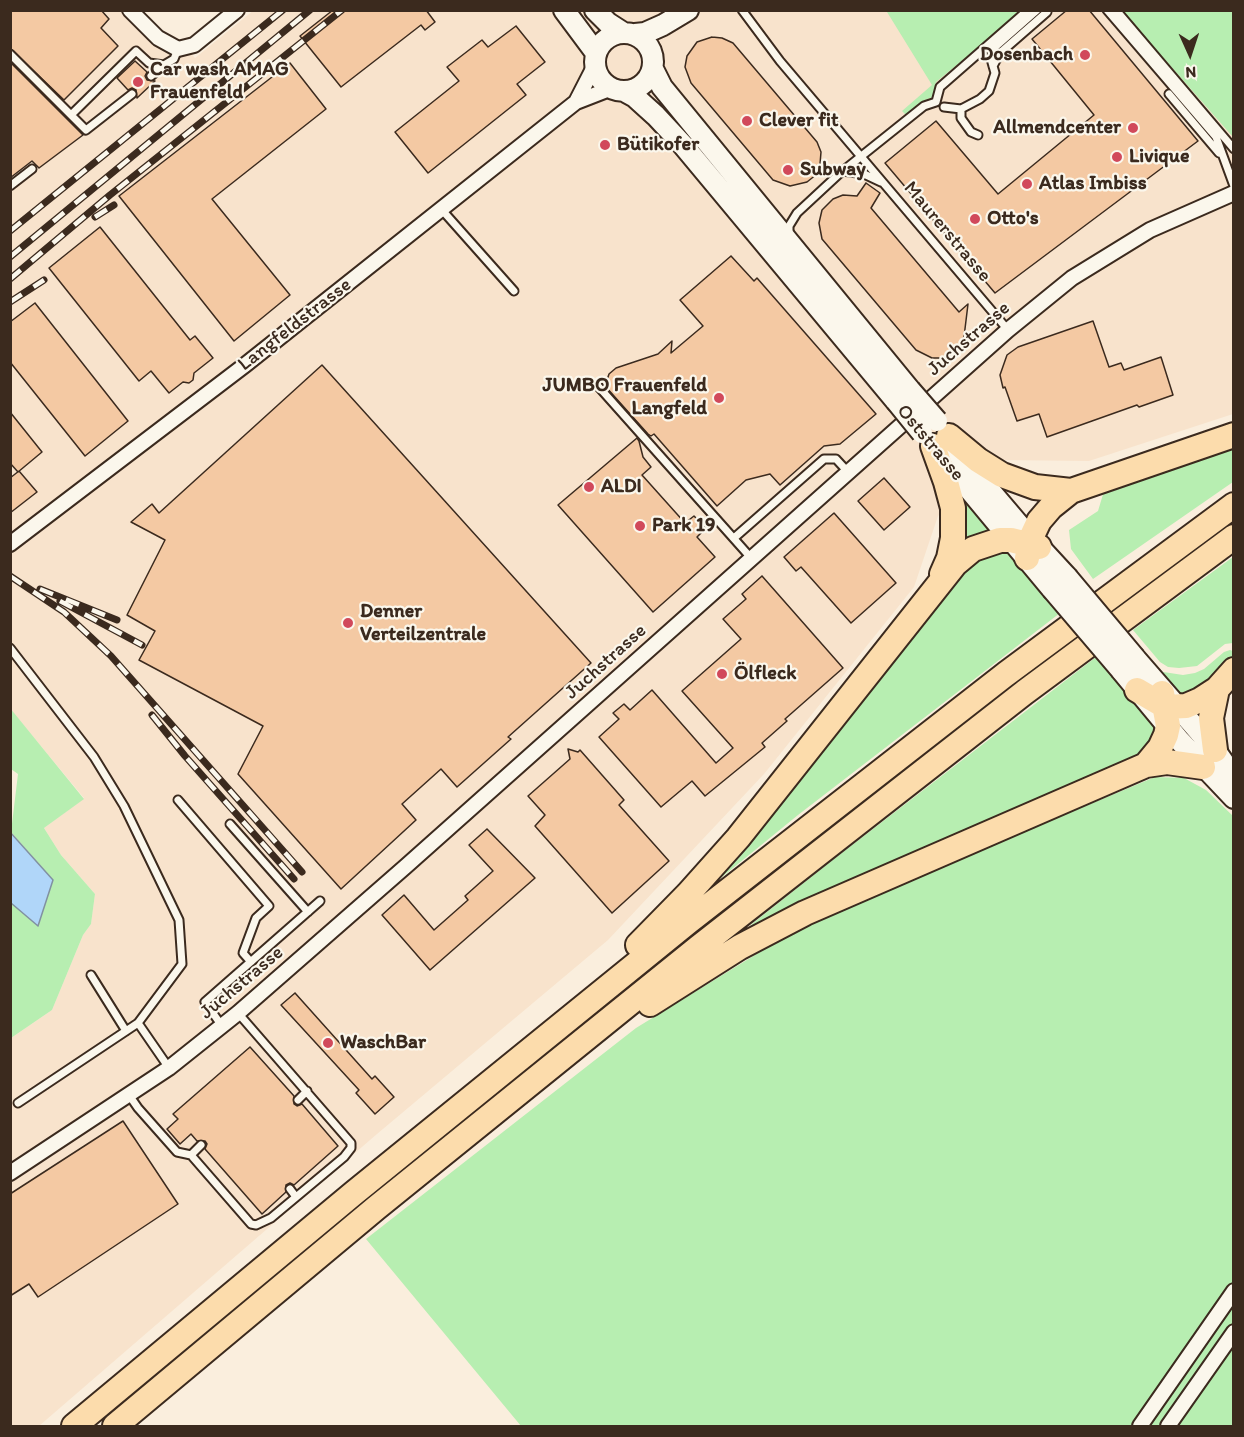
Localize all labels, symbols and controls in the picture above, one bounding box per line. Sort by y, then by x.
north arrow [1160,24,1220,84]
place label: Dosenbach [980,43,1073,67]
marker: Dosenbach [1078,48,1092,62]
place label: Car wash AMAG Frauenfeld [150,58,289,105]
text: N [1185,63,1197,82]
marker: Car wash AMAG Frauenfeld [131,75,145,89]
place label: Clever fit [759,109,838,133]
marker: Clever fit [740,114,754,128]
place label: Allmendcenter [993,116,1121,140]
marker: Allmendcenter [1126,121,1140,135]
place label: Bütikofer [617,133,699,157]
marker: Bütikofer [598,138,612,152]
place label: Livique [1129,145,1189,169]
marker: Livique [1110,150,1124,164]
place label: Subway [800,158,866,182]
marker: Subway [781,163,795,177]
place label: Atlas Imbiss [1039,172,1147,196]
street label: Maurerstrasse [898,177,996,287]
marker: Atlas Imbiss [1020,177,1034,191]
place label: Otto's [987,207,1039,231]
marker: Otto's [968,212,982,226]
street label: Langfeldstrasse [234,273,356,377]
street label: Juchstrasse [923,297,1015,381]
place label: JUMBO Frauenfeld Langfeld [543,374,707,421]
marker: JUMBO Frauenfeld Langfeld [712,391,726,405]
street label: Oststrasse [891,400,969,486]
place label: ALDI [601,475,642,499]
marker: ALDI [582,480,596,494]
place label: Park 19 [652,514,716,538]
marker: Park 19 [633,519,647,533]
place label: Denner Verteilzentrale [360,600,486,647]
marker: Denner Verteilzentrale [341,616,355,630]
street label: Juchstrasse [560,619,652,705]
place label: Ölfleck [734,662,796,686]
marker: Ölfleck [715,667,729,681]
street label: Juchstrasse [195,941,289,1025]
place label: WaschBar [340,1031,426,1055]
marker: WaschBar [321,1036,335,1050]

